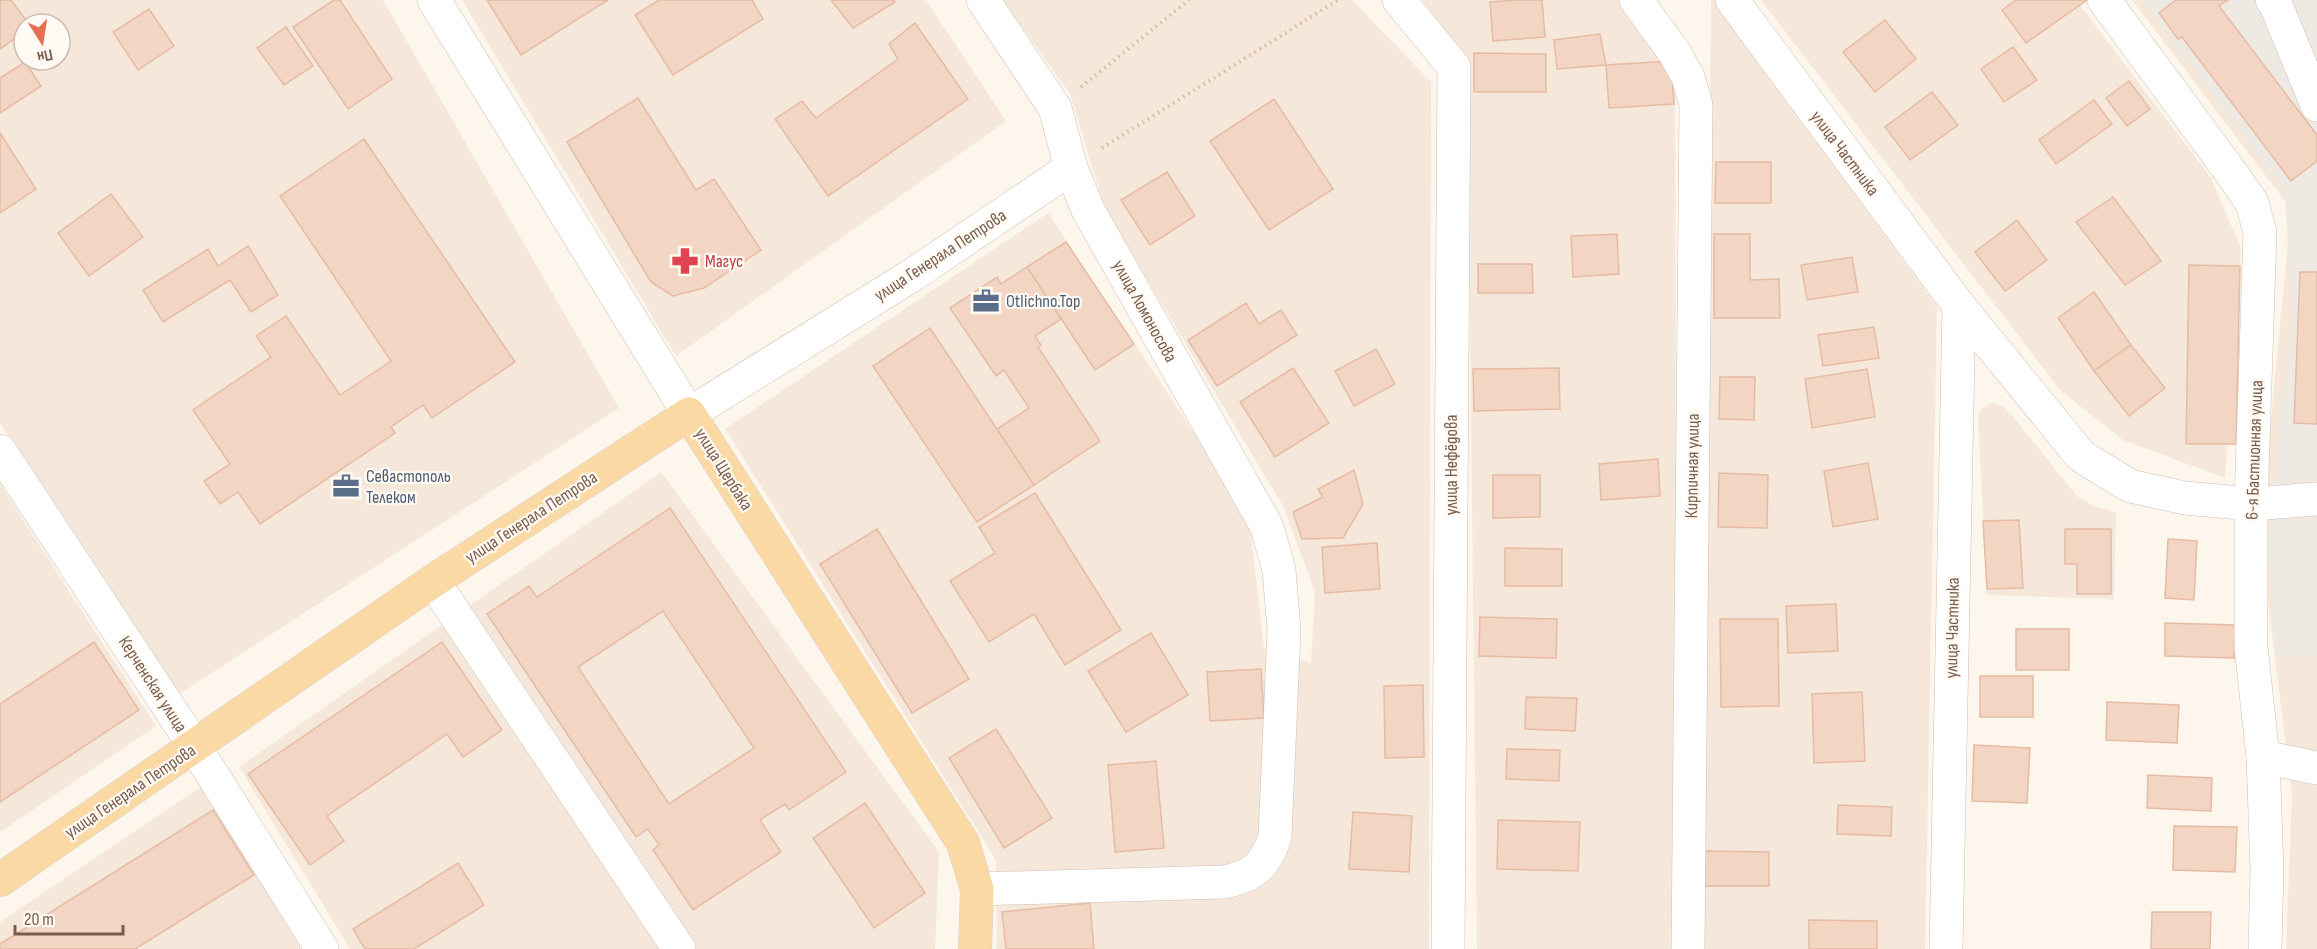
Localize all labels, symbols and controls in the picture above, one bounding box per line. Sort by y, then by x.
north arrow [12,12,72,72]
text: Пн [35,44,54,66]
street label: улица Частника [1806,107,1883,200]
street label: улица Генерала Петрова [870,205,1010,306]
pharmacy icon: Магус [670,246,700,276]
place label: Магус [705,251,743,272]
street label: улица Ломоносова [1108,256,1181,366]
office icon: Otlichno.Top [971,286,1001,316]
place label: Otlichno.Top [1006,291,1080,312]
street label: 6-я Бастионная улица [2242,380,2267,520]
street label: Кирпичная улица [1681,413,1704,519]
street label: улица Нефёдова [1441,415,1462,515]
street label: улица Щербака [690,424,757,514]
place label: Севастополь Телеком [366,466,451,508]
street label: улица Генерала Петрова [461,467,601,568]
office icon: Севастополь Телеком [331,471,361,501]
street label: улица Частника [1941,577,1964,679]
street label: Керченская улица [114,632,192,736]
street label: улица Генерала Петрова [61,740,200,843]
scale bar [15,898,123,936]
text: 20 m [24,909,54,930]

